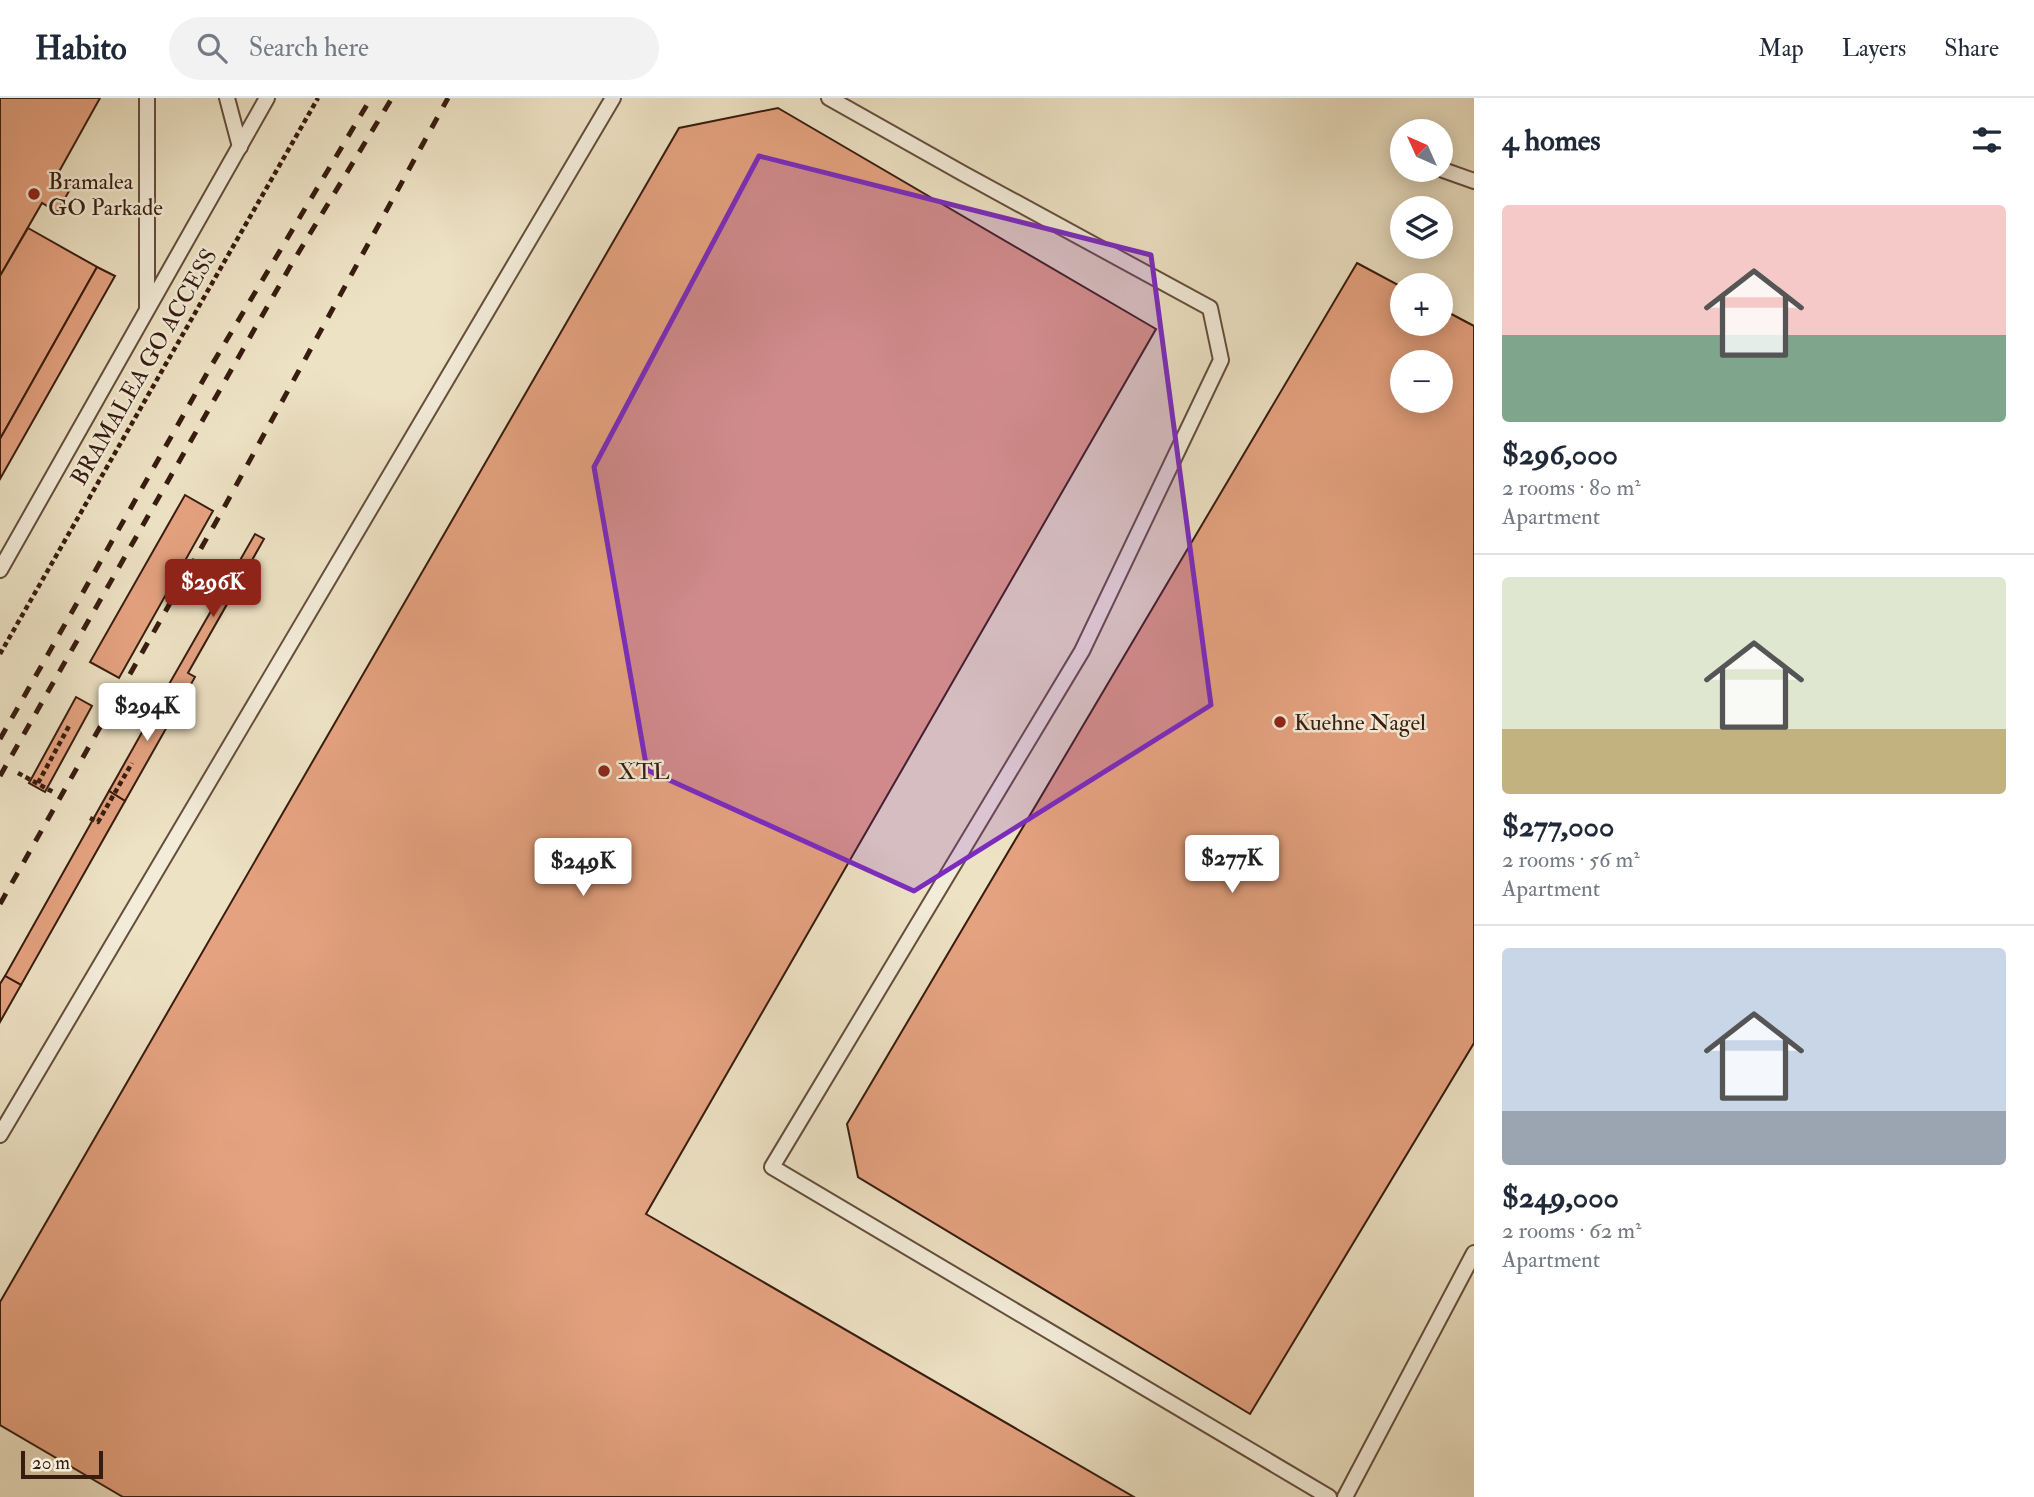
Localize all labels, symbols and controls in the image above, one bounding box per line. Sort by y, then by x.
search box [169,17,659,80]
text: Habito [35,28,127,69]
icon: search [193,29,231,67]
text: Search here [249,32,369,64]
text: Map [1759,33,1804,64]
text: Layers [1842,33,1906,64]
text: Share [1944,33,1999,64]
north arrow [1390,119,1452,182]
map controls [1390,119,1453,413]
icon: filters [1968,121,2006,159]
text: 4 homes [1502,122,1601,159]
place label: Bramalea GO Parkade [48,167,163,222]
marker: Bramalea GO Parkade [26,186,42,202]
button: layers [1390,196,1453,259]
street label: BRAMALEA GO ACCESS [64,243,224,491]
icon: home [1691,250,1817,376]
button: + [1390,273,1453,336]
button: − [1390,350,1453,413]
text: $296,000 [1502,436,1618,473]
text: 2 rooms · 80 m² [1502,473,1641,502]
text: Apartment [1502,502,1600,531]
pin: $296K [164,560,262,619]
text: $296K [181,567,245,596]
icon: home [1691,622,1817,748]
pin: $294K [98,684,196,743]
text: $294K [115,691,179,720]
place label: Kuehne Nagel [1294,708,1426,737]
marker: Kuehne Nagel [1272,714,1288,730]
place label: XTL [618,757,670,786]
marker: XTL [596,763,612,779]
text: $277,000 [1502,808,1614,845]
pin: $277K [1183,836,1281,895]
pin: $249K [534,838,632,898]
text: $277K [1201,843,1263,872]
text: 2 rooms · 56 m² [1502,845,1640,874]
text: $249K [551,846,615,875]
text: Apartment [1502,874,1600,903]
icon: home [1691,993,1817,1119]
text: $249,000 [1502,1179,1619,1216]
text: 2 rooms · 62 m² [1502,1216,1641,1245]
text: Apartment [1502,1245,1600,1274]
scale bar [21,1448,103,1480]
text: 20 m [32,1451,70,1475]

